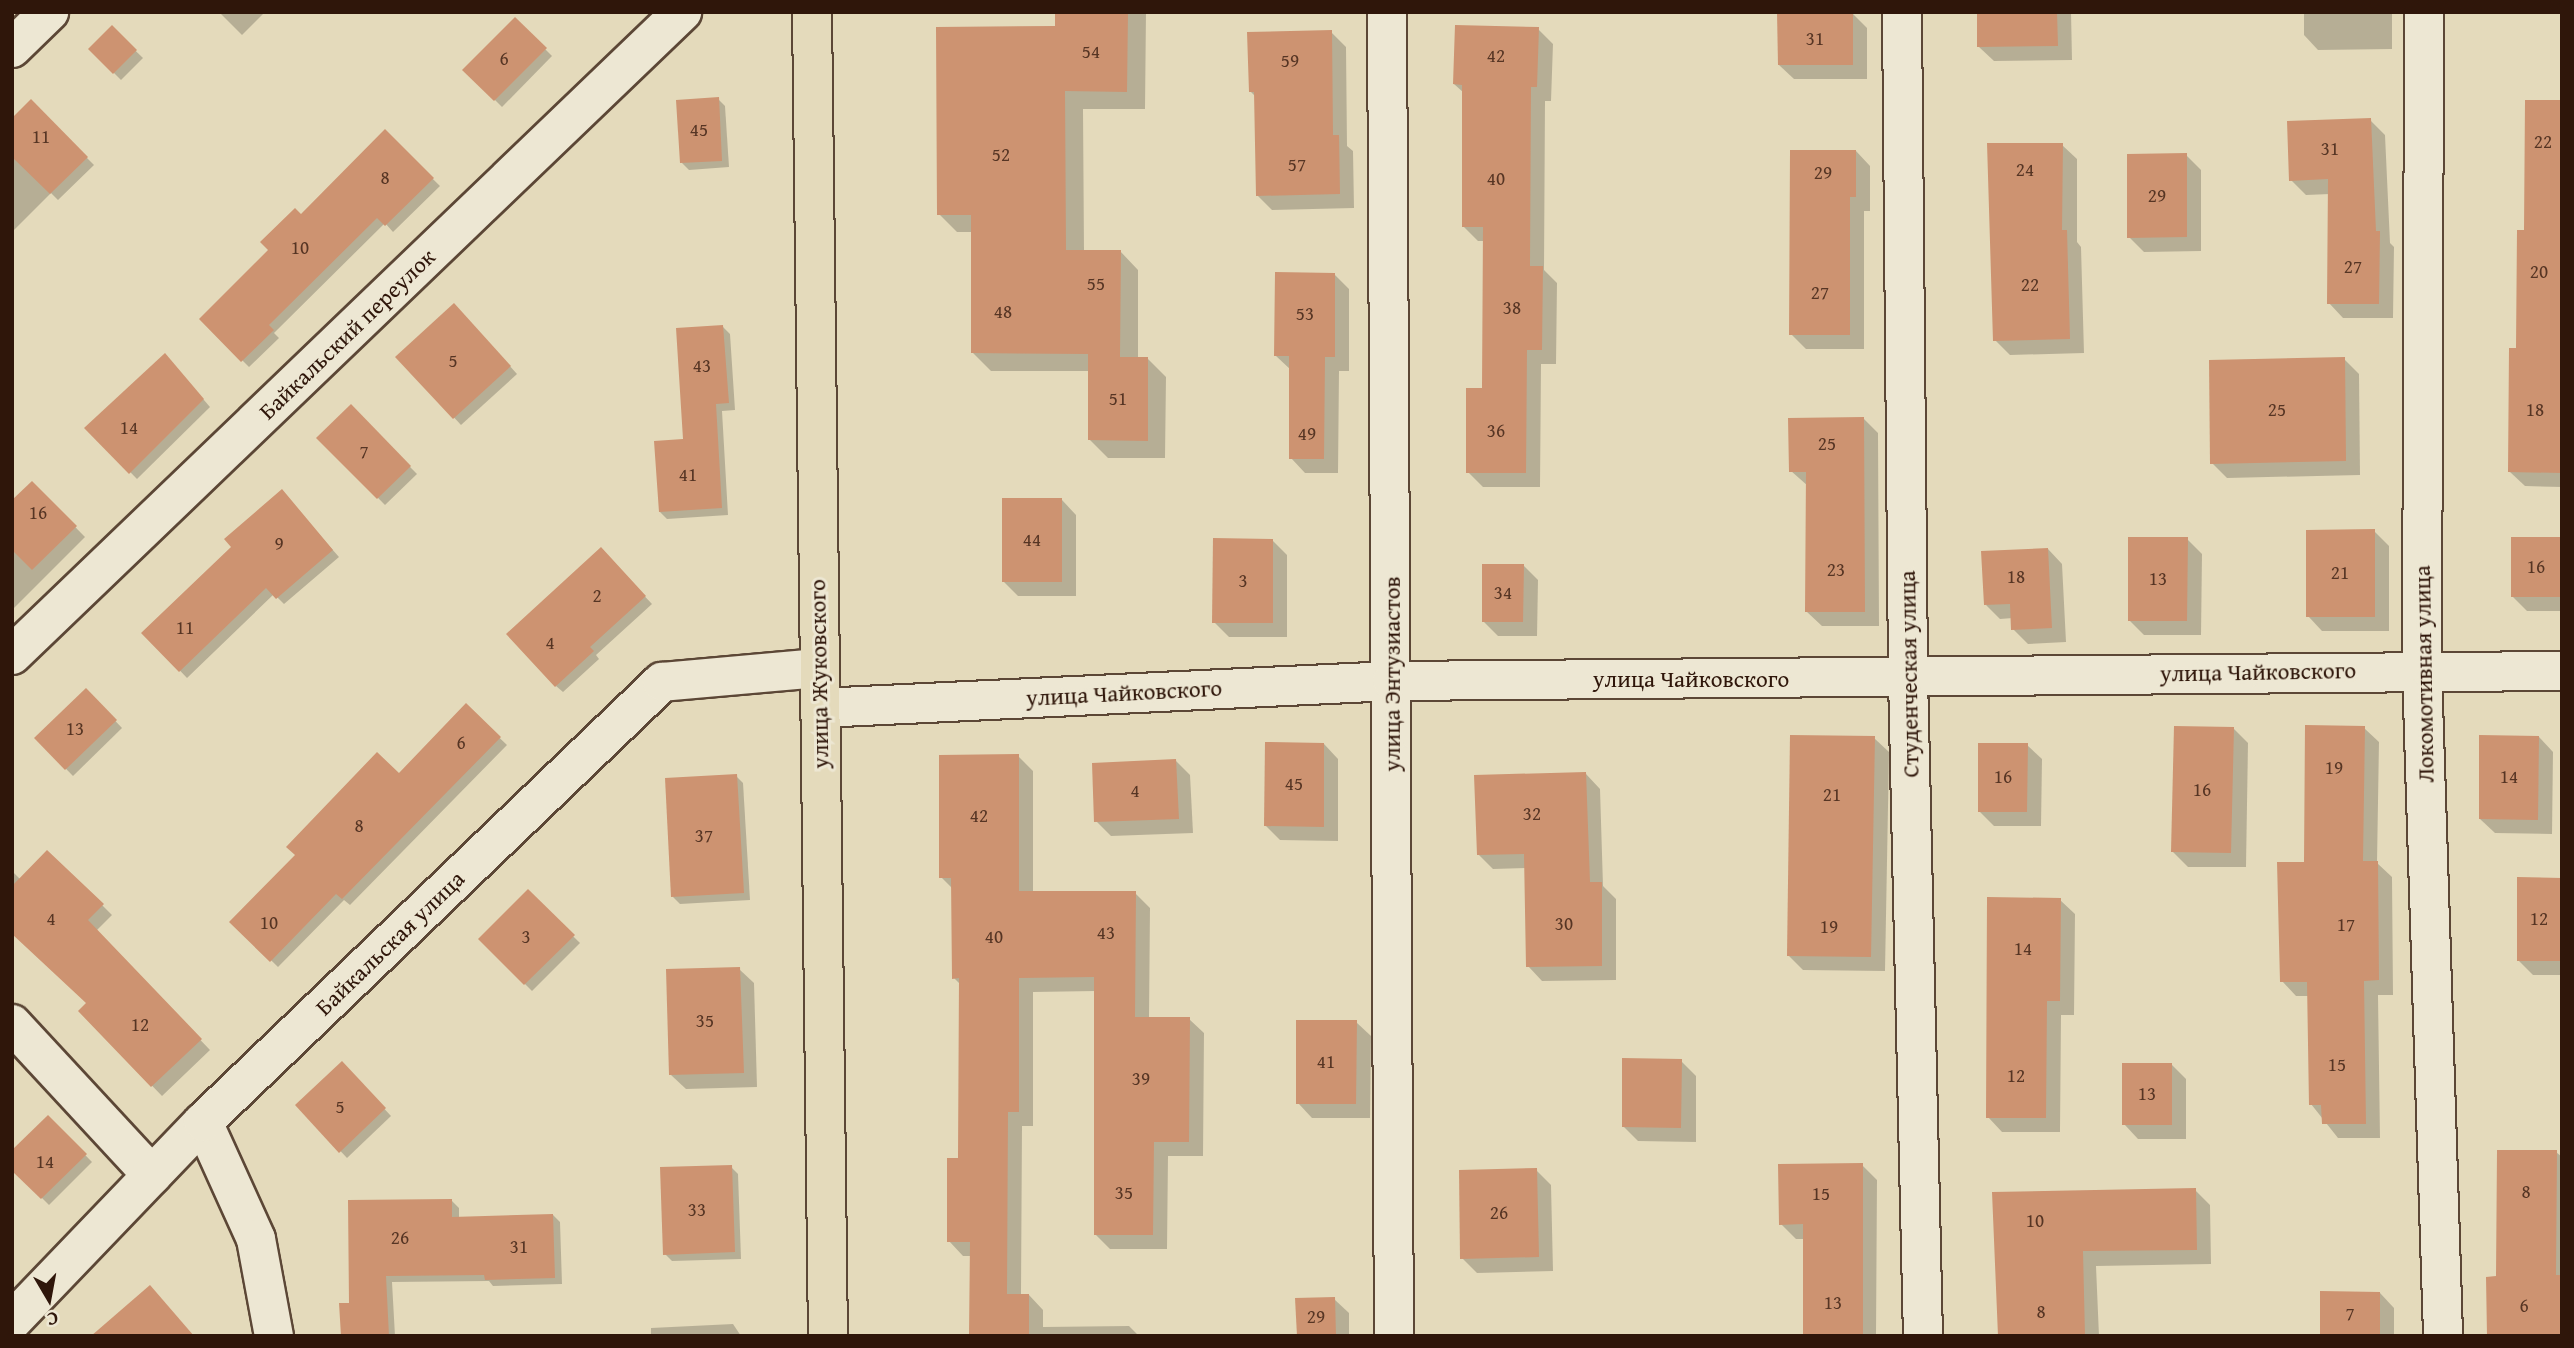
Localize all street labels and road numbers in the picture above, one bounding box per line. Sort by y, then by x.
street label: Байкальский переулок [253,243,441,425]
street label: Локомотивная улица [2408,565,2440,783]
street label: Студенческая улица [1893,570,1925,778]
street label: улица Энтузиастов [1378,576,1406,772]
street label: улица Жуковского [804,579,834,769]
street label: улица Чайковского [2160,656,2356,688]
street label: улица Чайковского [1593,665,1789,693]
street label: улица Чайковского [1025,674,1223,712]
street label: Байкальская улица [310,865,470,1021]

